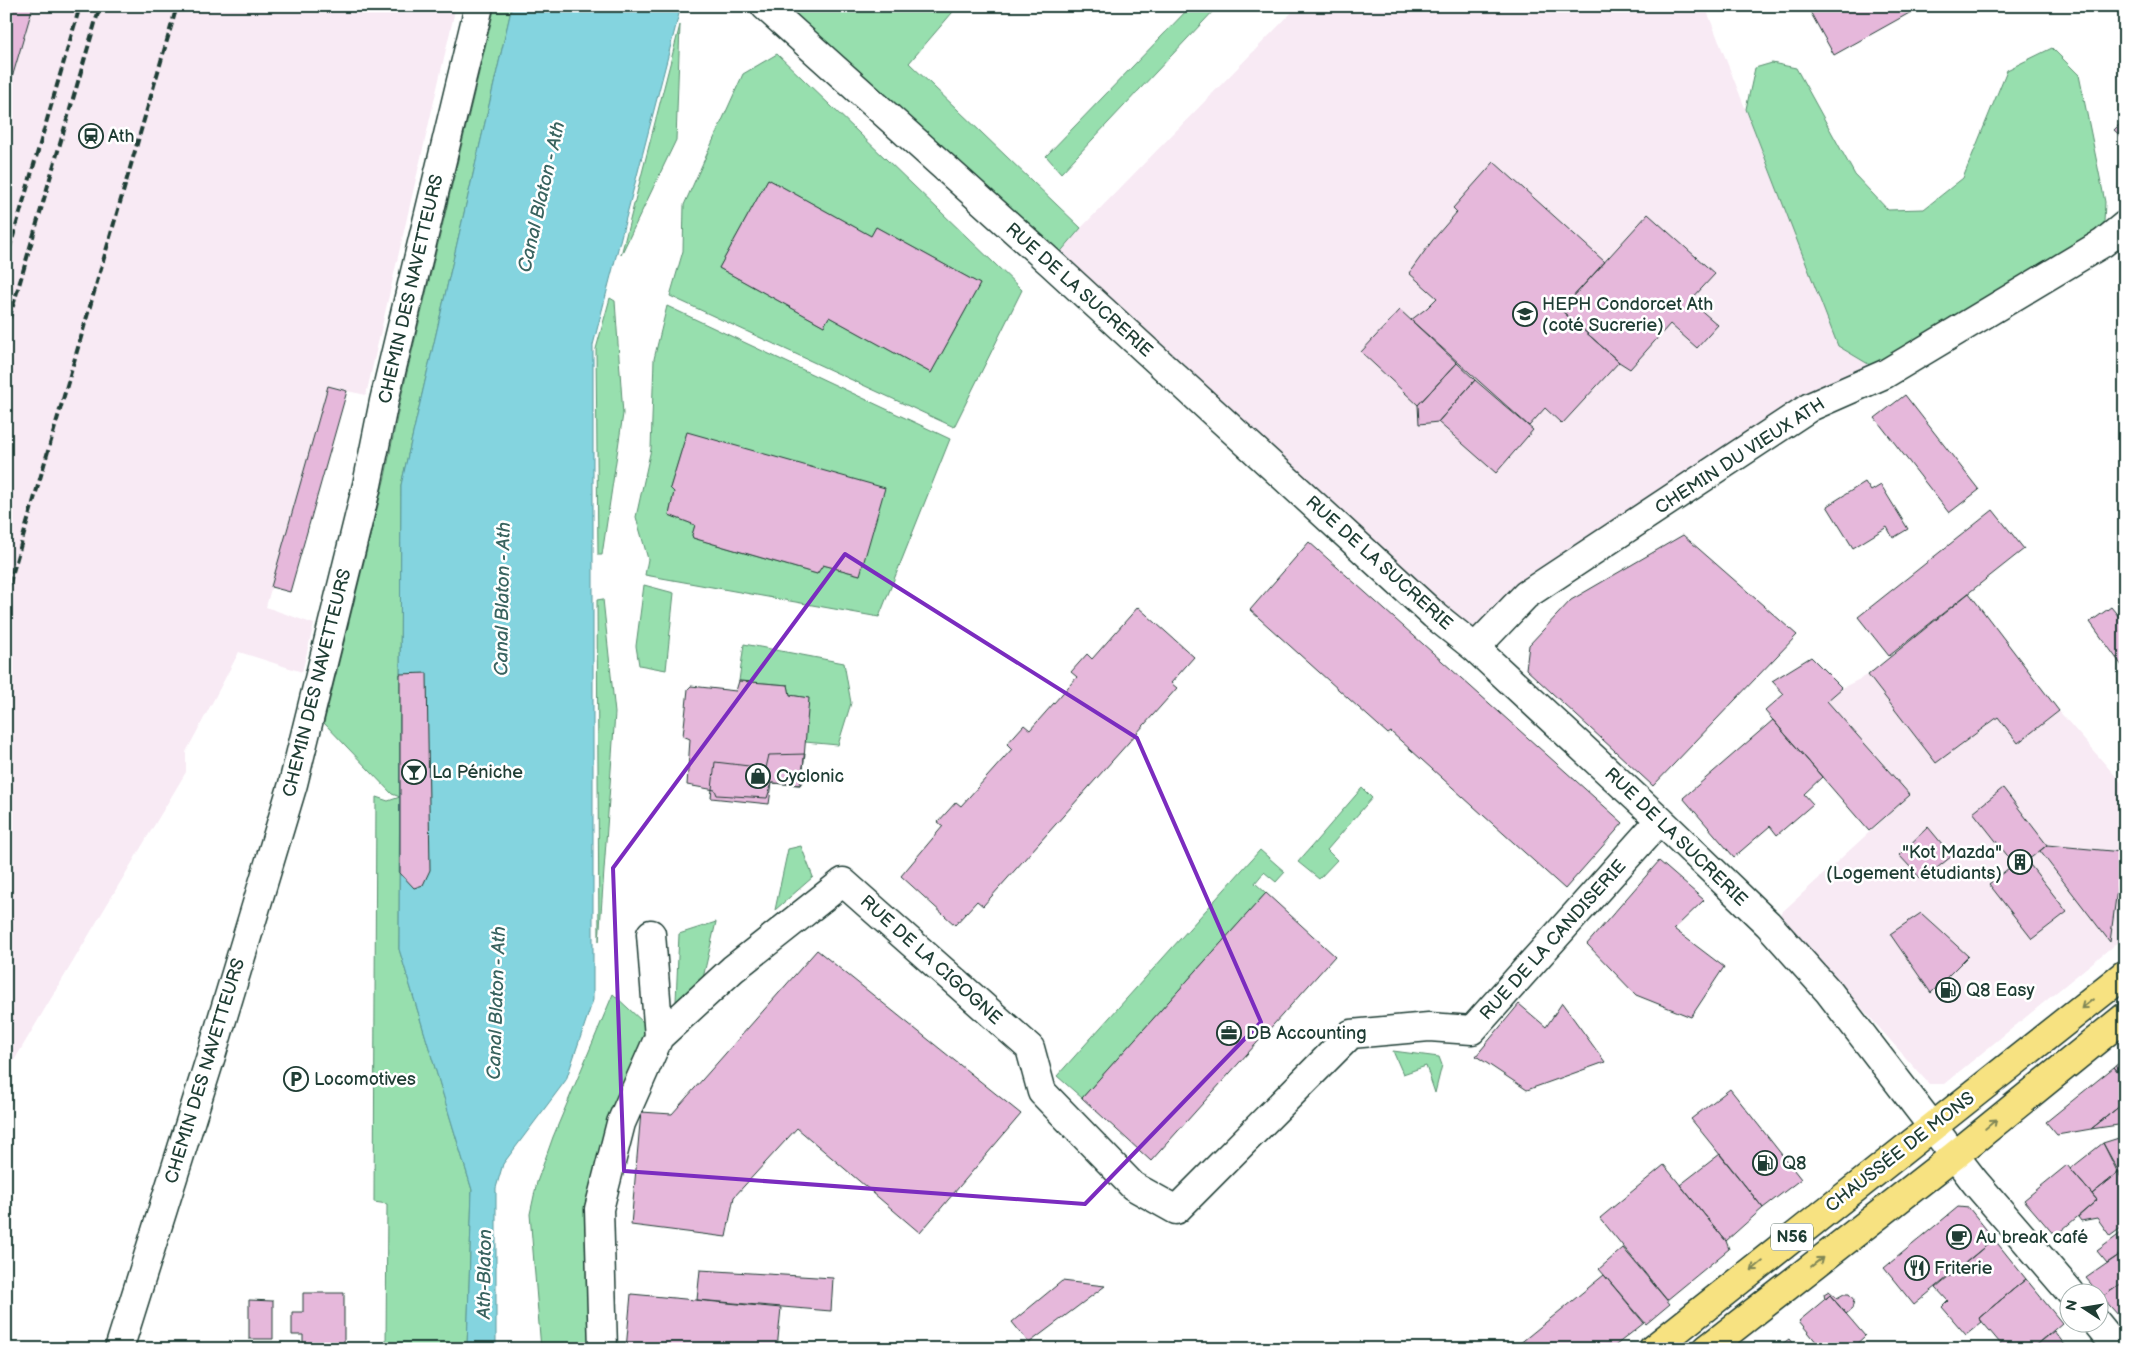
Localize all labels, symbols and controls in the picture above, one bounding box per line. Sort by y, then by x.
water label: Canal Blaton - Ath [513,119,571,275]
station icon: Ath [78,123,104,149]
place label: Ath [108,126,135,147]
street label: CHEMIN DES NAVETTEURS [374,172,448,406]
street label: RUE DE LA SUCRERIE [1001,219,1157,362]
place label: HEPH Condorcet Ath (coté Sucrerie) [1542,294,1713,336]
school or university icon: HEPH Condorcet Ath (coté Sucrerie) [1512,301,1538,327]
street label: CHEMIN DU VIEUX ATH [1651,393,1829,519]
street label: RUE DE LA SUCRERIE [1301,492,1457,635]
water label: Canal Blaton - Ath [490,522,516,676]
street label: CHEMIN DES NAVETTEURS [278,567,356,799]
bar icon: La Péniche [401,759,427,785]
place label: La Péniche [432,762,523,783]
shop icon: Cyclonic [745,763,771,789]
street label: RUE DE LA SUCRERIE [1600,763,1752,911]
place label: Cyclonic [776,766,844,787]
place label: "Kot Mazda" (Logement étudiants) [1826,842,2002,884]
building icon: "Kot Mazda" (Logement étudiants) [2007,849,2033,875]
street label: RUE DE LA CANDISERIE [1476,856,1630,1024]
street label: RUE DE LA CIGOGNE [856,891,1006,1029]
water label: Canal Blaton - Ath [483,926,511,1080]
street label: CHEMIN DES NAVETTEURS [161,956,249,1186]
fuel station icon: Q8 Easy [1935,977,1961,1003]
place label: Q8 Easy [1966,980,2035,1001]
one-way arrow [2080,998,2093,1009]
office icon: DB Accounting [1216,1020,1242,1046]
place label: DB Accounting [1246,1023,1367,1044]
parking icon: Locomotives [283,1066,309,1092]
place label: Locomotives [314,1069,416,1090]
street label: CHAUSSÉE DE MONS [1820,1086,1979,1217]
one-way arrow [1984,1119,1997,1130]
fuel station icon: Q8 [1752,1150,1778,1176]
place label: Q8 [1782,1153,1807,1174]
road number: N56 [1771,1224,1813,1250]
cafe icon: Au break café [1946,1224,1972,1250]
place label: Au break café [1976,1227,2088,1248]
water label: Ath-Blaton [473,1229,497,1320]
restaurant icon: Friterie [1904,1255,1930,1281]
one-way arrow [1810,1256,1823,1267]
place label: Friterie [1934,1258,1993,1279]
one-way arrow [1751,1260,1764,1271]
north arrow [2058,1282,2108,1332]
text: N [2062,1298,2081,1312]

